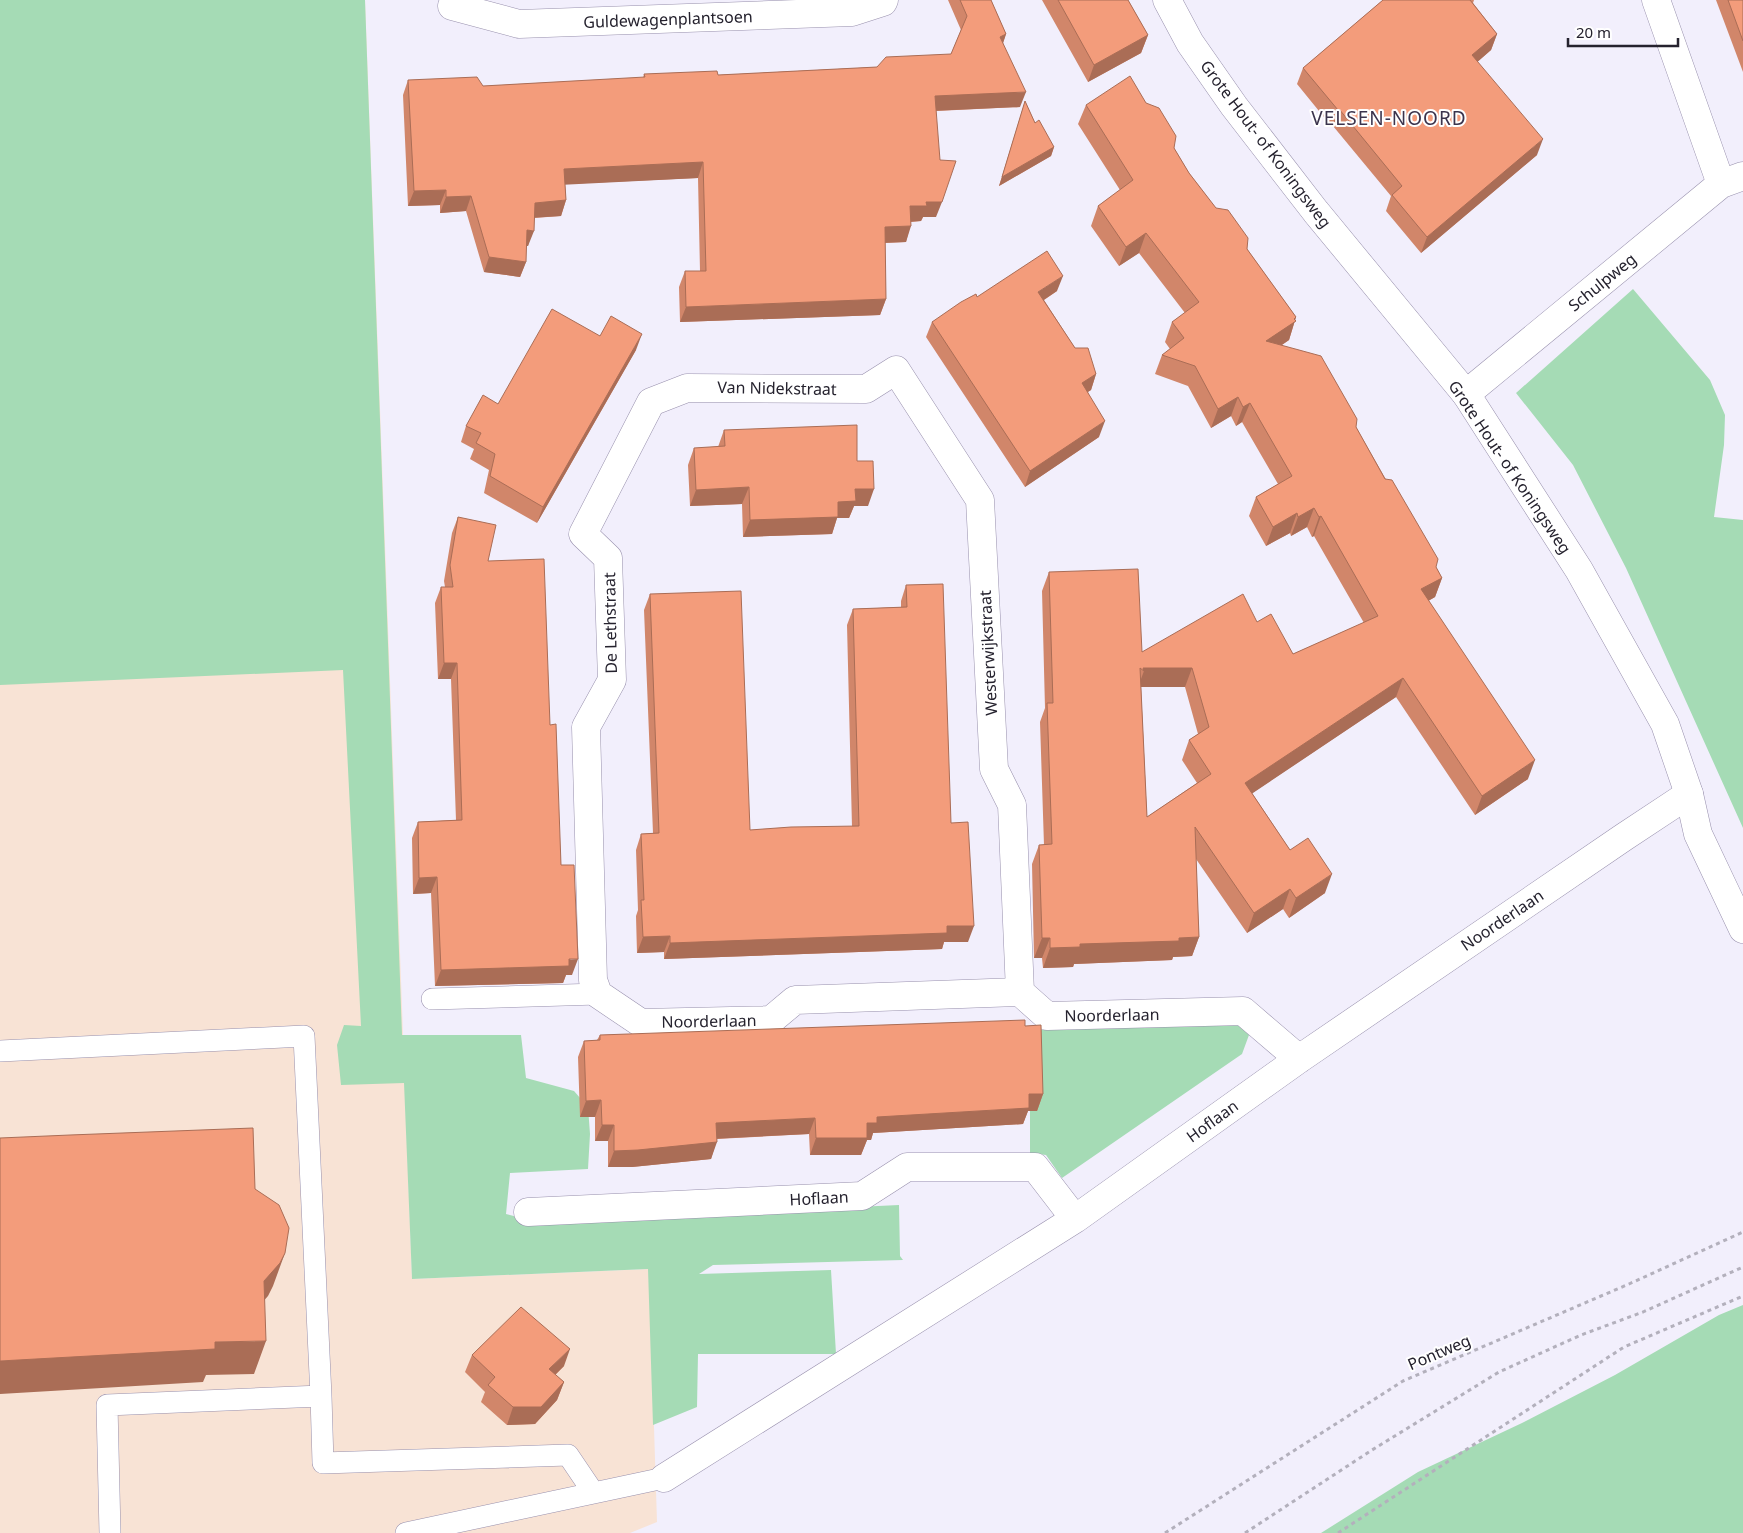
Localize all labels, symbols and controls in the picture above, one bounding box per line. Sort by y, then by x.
street label: Guldewagenplantsoen [583,5,753,33]
scale bar [1568,15,1678,47]
text: 20 m [1576,22,1611,42]
street label: Grote Hout- of Koningsweg [1196,56,1336,232]
district label: VELSEN-NOORD [1311,105,1467,131]
street label: Schulpweg [1563,248,1641,316]
street label: Van Nidekstraat [717,376,837,400]
street label: Grote Hout- of Koningsweg [1444,376,1576,558]
street label: De Lethstraat [598,572,622,674]
street label: Westerwijkstraat [974,590,1002,716]
street label: Noorderlaan [1456,884,1548,956]
street label: Noorderlaan [1064,1003,1160,1027]
street label: Noorderlaan [661,1009,757,1033]
street label: Hoflaan [1182,1095,1242,1147]
street label: Hoflaan [789,1185,849,1211]
street label: Pontweg [1404,1329,1474,1375]

